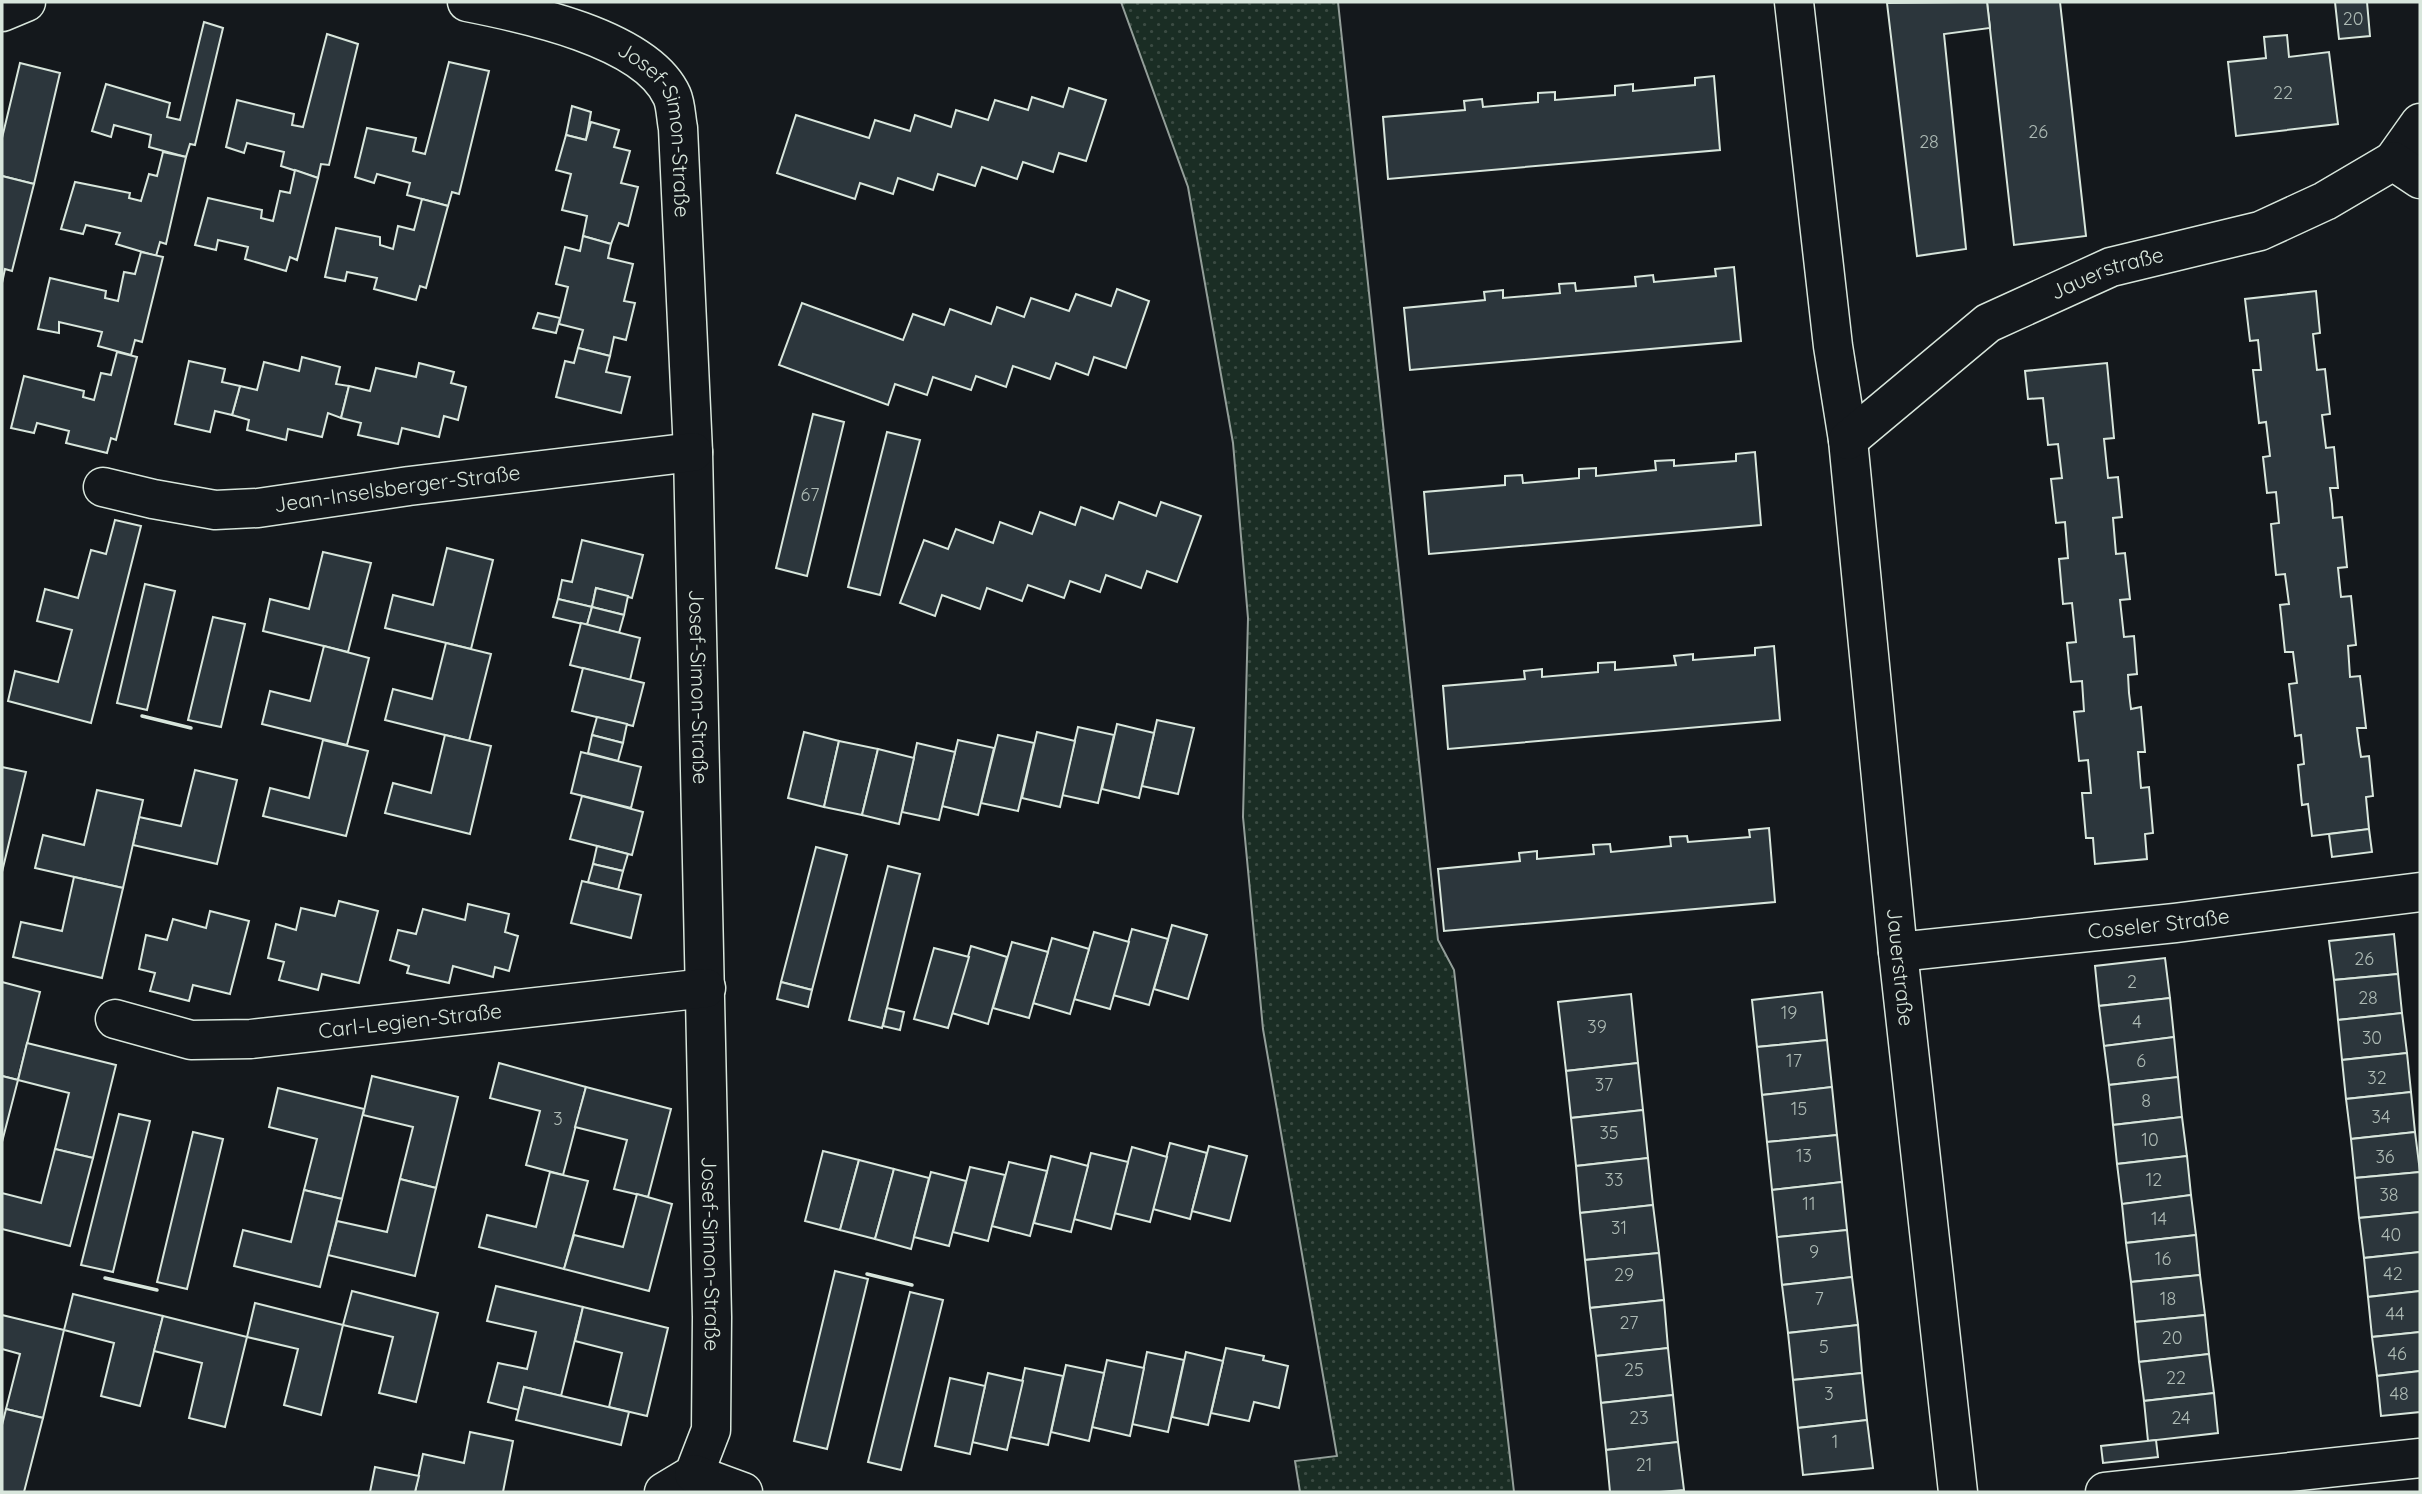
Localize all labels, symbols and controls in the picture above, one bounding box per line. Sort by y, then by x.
house number: 20 [2343,7,2363,30]
street label: Josef-Simon-Straße [613,36,696,218]
house number: 22 [2273,81,2293,104]
house number: 26 [2028,120,2048,143]
house number: 28 [1919,130,1939,153]
street label: Jauerstraße [2046,241,2166,305]
street label: Jean-Inselsberger-Straße [272,459,522,518]
house number: 67 [801,483,819,506]
street label: Josef-Simon-Straße [684,589,714,785]
street label: Coseler Straße [2086,902,2231,944]
street label: Jauerstraße [1882,907,1920,1027]
house number: 26 [2354,947,2374,970]
house number: 2 [2127,970,2137,993]
house number: 28 [2358,986,2378,1009]
street label: Carl-Legien-Straße [317,997,503,1043]
house number: 19 [1781,1001,1797,1024]
house number: 4 [2132,1010,2142,1033]
house number: 39 [1587,1015,1607,1038]
house number: 30 [2362,1026,2382,1049]
house number: 17 [1786,1049,1802,1072]
house number: 6 [2136,1049,2146,1072]
house number: 32 [2367,1066,2387,1089]
house number: 37 [1595,1073,1613,1096]
house number: 8 [2141,1089,2151,1112]
house number: 15 [1791,1097,1807,1120]
house number: 34 [2372,1105,2390,1128]
house number: 3 [553,1107,563,1130]
house number: 35 [1599,1121,1619,1144]
house number: 10 [2141,1128,2159,1151]
house number: 13 [1796,1144,1812,1167]
house number: 36 [2375,1145,2395,1168]
street label: Josef-Simon-Straße [696,1156,726,1351]
house number: 33 [1605,1168,1623,1191]
house number: 12 [2146,1168,2162,1191]
house number: 38 [2379,1183,2399,1206]
house number: 11 [1802,1192,1816,1215]
house number: 14 [2151,1207,2167,1230]
house number: 31 [1611,1216,1627,1239]
house number: 40 [2381,1223,2401,1246]
house number: 9 [1809,1240,1819,1263]
house number: 16 [2155,1247,2171,1270]
house number: 42 [2383,1262,2403,1285]
house number: 29 [1614,1263,1634,1286]
house number: 7 [1814,1287,1824,1310]
house number: 18 [2160,1287,2176,1310]
house number: 44 [2386,1302,2404,1325]
house number: 27 [1620,1311,1638,1334]
house number: 20 [2162,1326,2182,1349]
house number: 5 [1819,1335,1829,1358]
house number: 46 [2387,1342,2407,1365]
house number: 25 [1624,1358,1644,1381]
house number: 22 [2166,1366,2186,1389]
house number: 3 [1824,1382,1834,1405]
house number: 48 [2389,1382,2409,1405]
house number: 23 [1629,1406,1649,1429]
house number: 24 [2171,1406,2191,1429]
house number: 1 [1832,1430,1838,1453]
house number: 21 [1636,1453,1652,1476]

